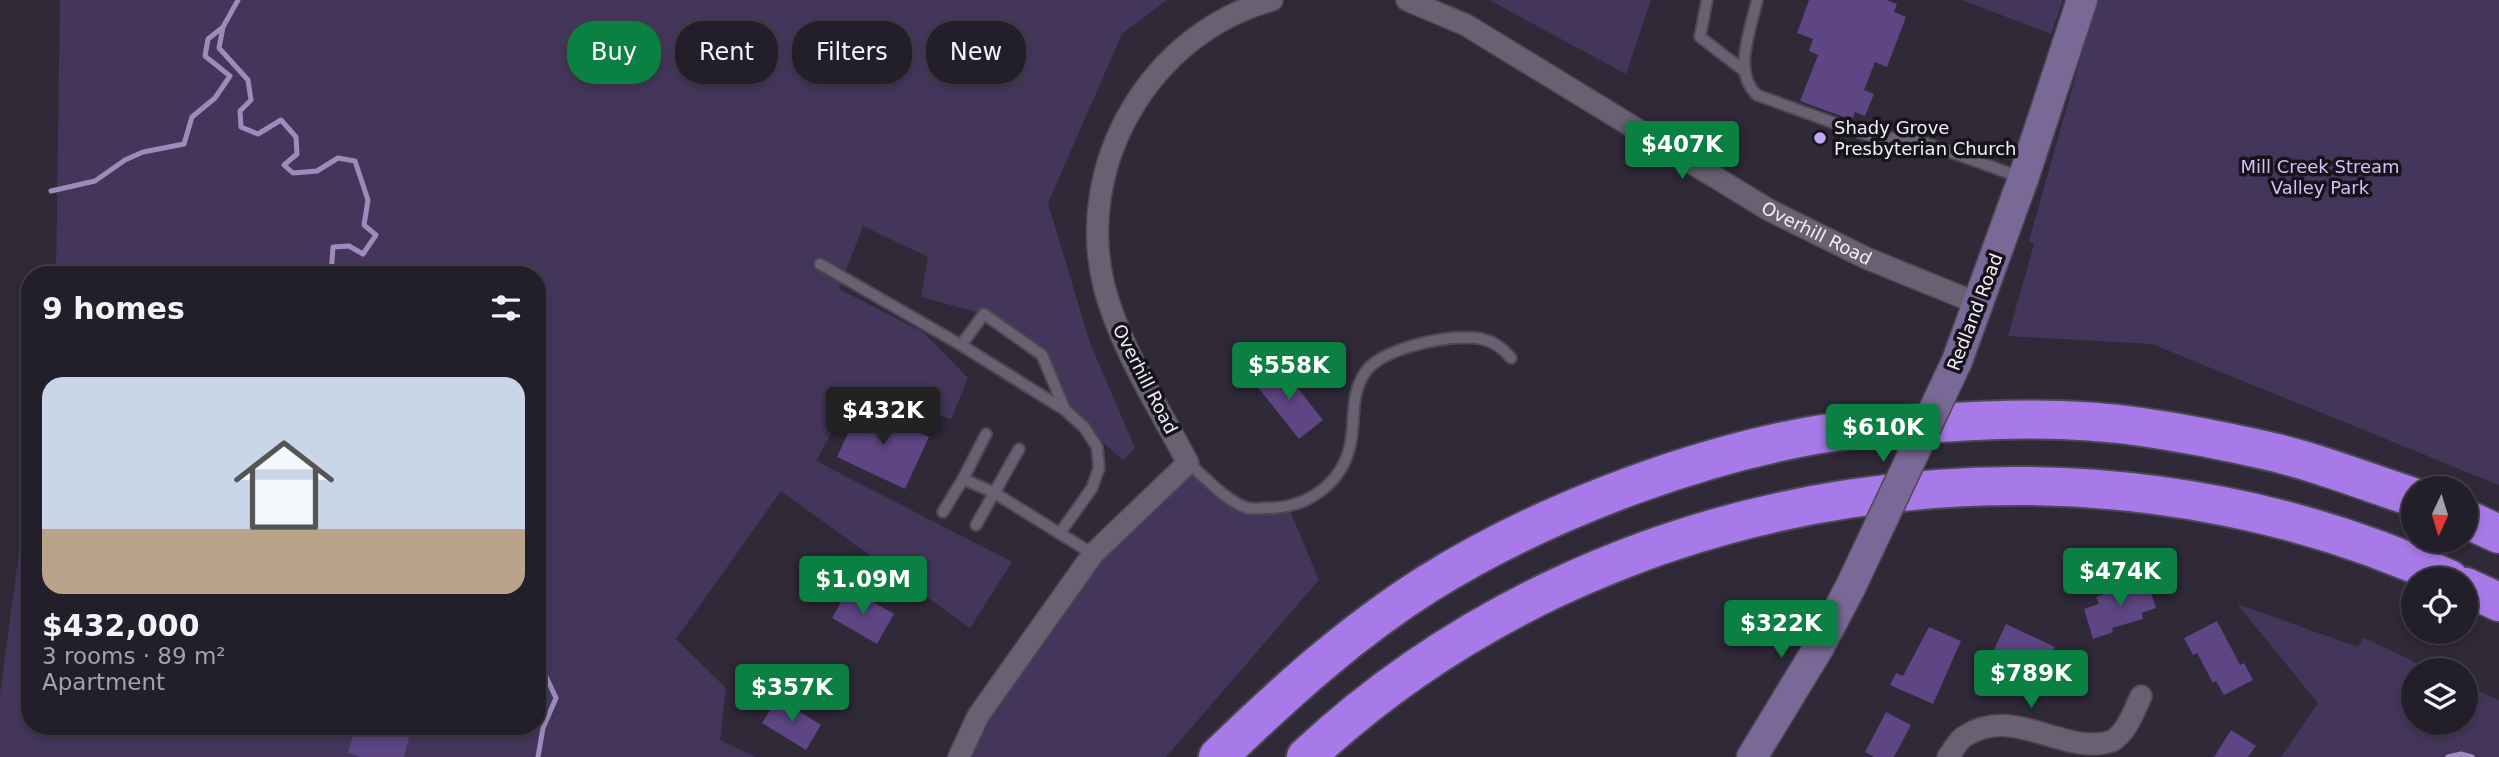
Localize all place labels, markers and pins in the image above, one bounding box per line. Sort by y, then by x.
place label: Shady Grove Presbyterian Church [1834,117,2016,159]
pin: $407K [1633,122,1731,181]
marker: Shady Grove Presbyterian Church [1812,130,1828,146]
pin: $558K [1240,342,1338,402]
pin: $432K [834,388,932,447]
pin: $610K [1834,405,1932,464]
pin: $474K [2071,548,2169,608]
pin: $1.09M [806,556,920,616]
pin: $322K [1732,600,1830,660]
pin: $789K [1982,650,2080,710]
pin: $357K [743,664,841,724]

